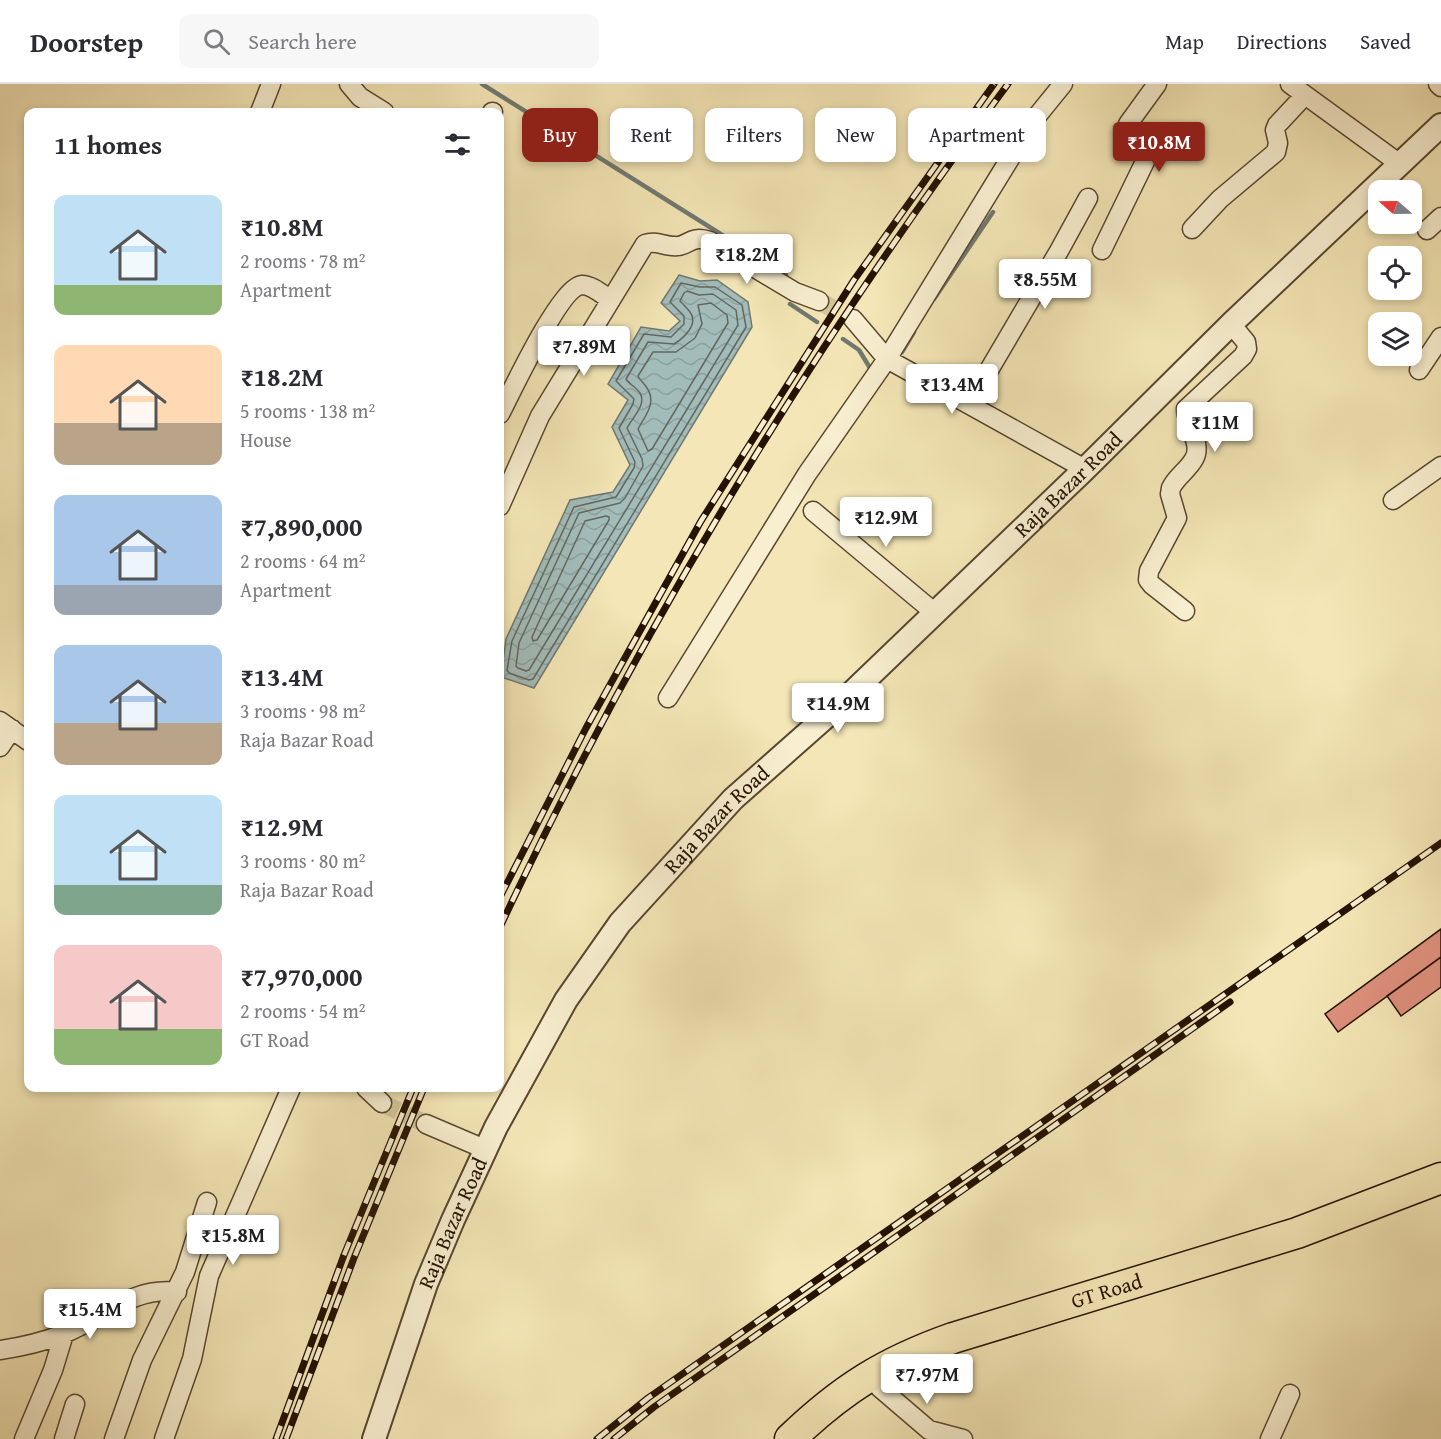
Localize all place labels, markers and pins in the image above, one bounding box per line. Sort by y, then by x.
pin: ₹10.8M [1110,122,1208,173]
pin: ₹18.2M [698,234,796,285]
pin: ₹8.55M [996,259,1094,310]
pin: ₹7.89M [535,326,633,377]
pin: ₹13.4M [903,364,1001,415]
pin: ₹11M [1179,402,1251,453]
pin: ₹12.9M [837,497,935,548]
pin: ₹14.9M [789,683,887,734]
pin: ₹15.8M [184,1215,282,1266]
pin: ₹15.4M [41,1289,139,1340]
pin: ₹7.97M [878,1354,976,1405]

